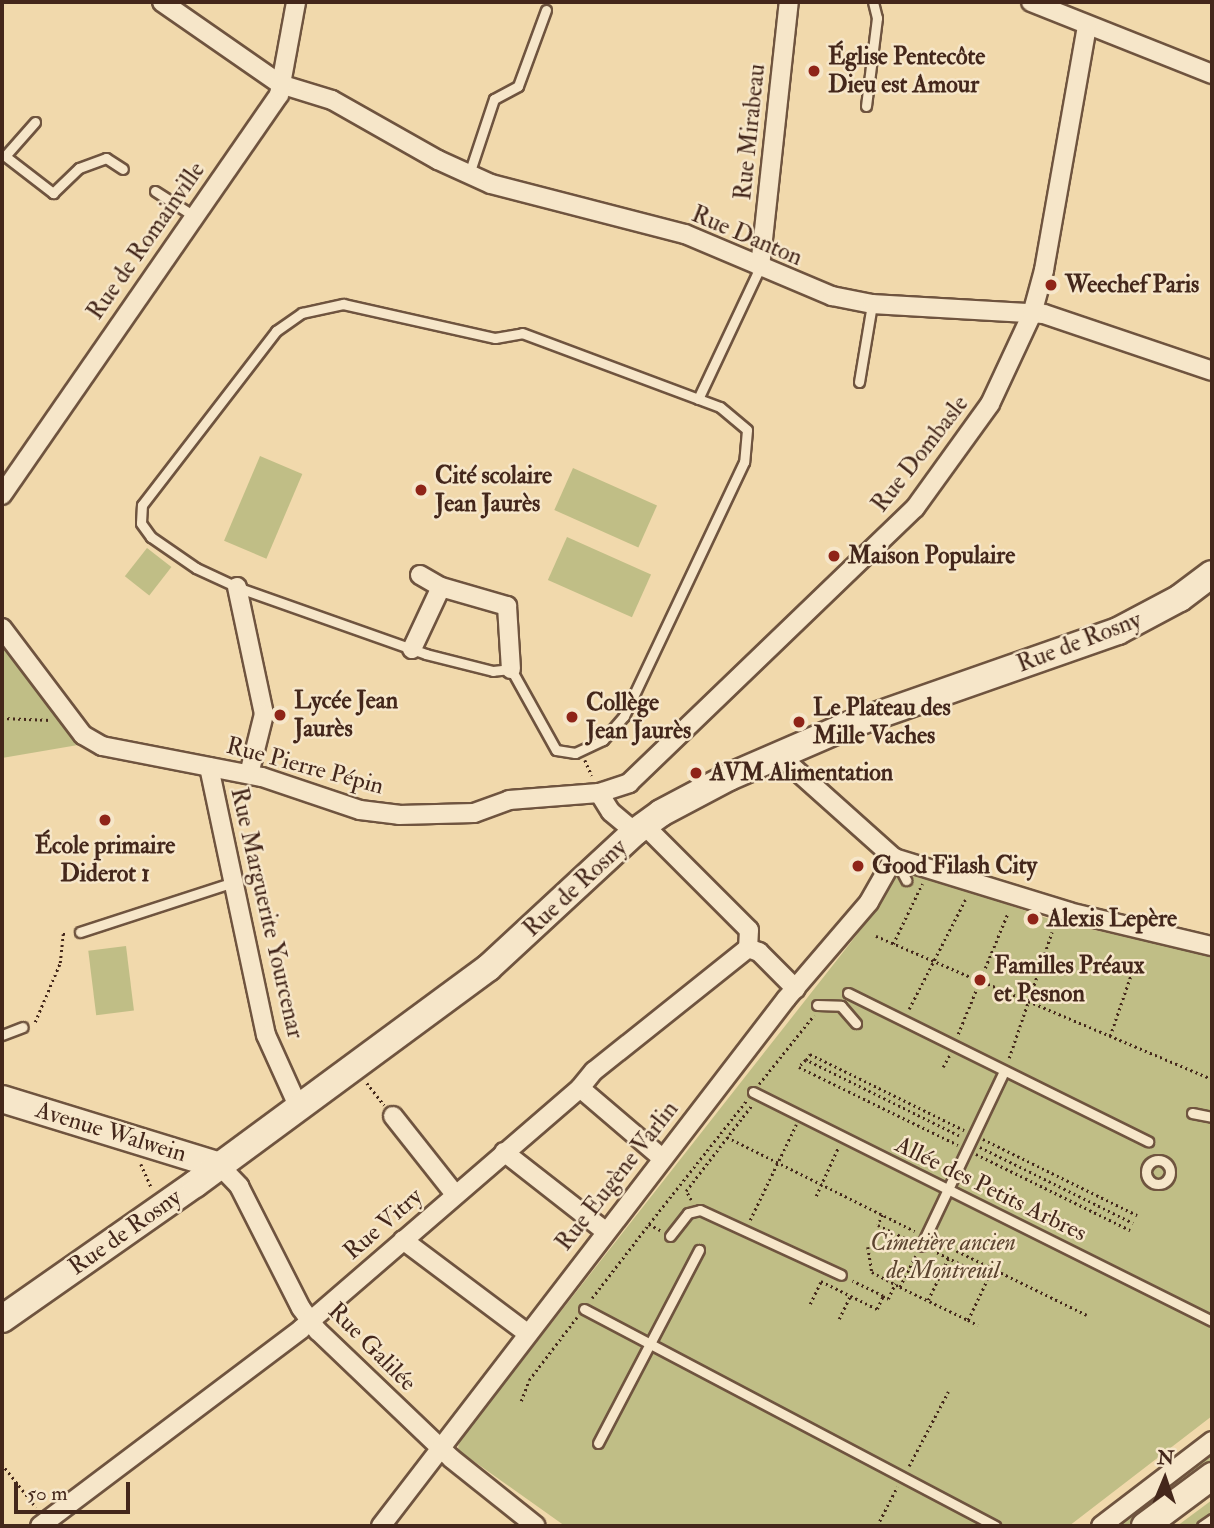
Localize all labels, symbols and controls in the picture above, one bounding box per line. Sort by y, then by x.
place label: Église Pentecôte Dieu est Amour [828,43,985,99]
street label: Rue Mirabeau [729,62,771,202]
marker: Église Pentecôte Dieu est Amour [806,63,822,79]
street label: Rue de Romainville [81,157,211,325]
street label: Rue Danton [687,200,807,272]
place label: Weechef Paris [1065,271,1199,299]
marker: Weechef Paris [1043,277,1059,293]
street label: Rue Dombasle [866,390,974,518]
place label: Cité scolaire Jean Jaurès [435,462,552,518]
marker: Cité scolaire Jean Jaurès [413,482,429,498]
place label: Maison Populaire [848,542,1015,570]
marker: Maison Populaire [826,548,842,564]
street label: Rue de Rosny [1013,605,1145,679]
place label: Lycée Jean Jaurès [294,687,398,743]
place label: Collège Jean Jaurès [586,689,691,745]
place label: Le Plateau des Mille Vaches [813,694,951,750]
marker: Lycée Jean Jaurès [272,707,288,723]
marker: Collège Jean Jaurès [564,709,580,725]
marker: Le Plateau des Mille Vaches [791,714,807,730]
street label: Rue Pierre Pépin [223,731,387,801]
place label: AVM Alimentation [710,759,893,787]
marker: AVM Alimentation [688,765,704,781]
street label: Rue Marguerite Yourcenar [224,785,310,1041]
marker: École primaire Diderot 1 [97,812,113,828]
place label: École primaire Diderot 1 [35,832,175,888]
street label: Rue de Rosny [517,833,633,943]
place label: Good Filash City [872,852,1037,880]
marker: Good Filash City [850,858,866,874]
place label: Alexis Lepère [1047,905,1177,933]
marker: Alexis Lepère [1025,911,1041,927]
place label: Familles Préaux et Pesnon [994,952,1144,1008]
marker: Familles Préaux et Pesnon [972,972,988,988]
street label: Avenue Walwein [32,1095,190,1169]
street label: Rue Eugène Varlin [550,1095,684,1257]
street label: Allée des Petits Arbres [891,1130,1091,1248]
street label: Rue Vitry [338,1182,428,1266]
street label: Rue de Rosny [63,1183,187,1281]
park label: Cimetière ancien de Montreuil [870,1229,1016,1285]
street label: Rue Galilée [322,1297,422,1397]
north arrow [1130,1444,1200,1514]
text: N [1157,1446,1175,1470]
scale bar [18,1468,133,1512]
text: 50 m [27,1480,68,1507]

